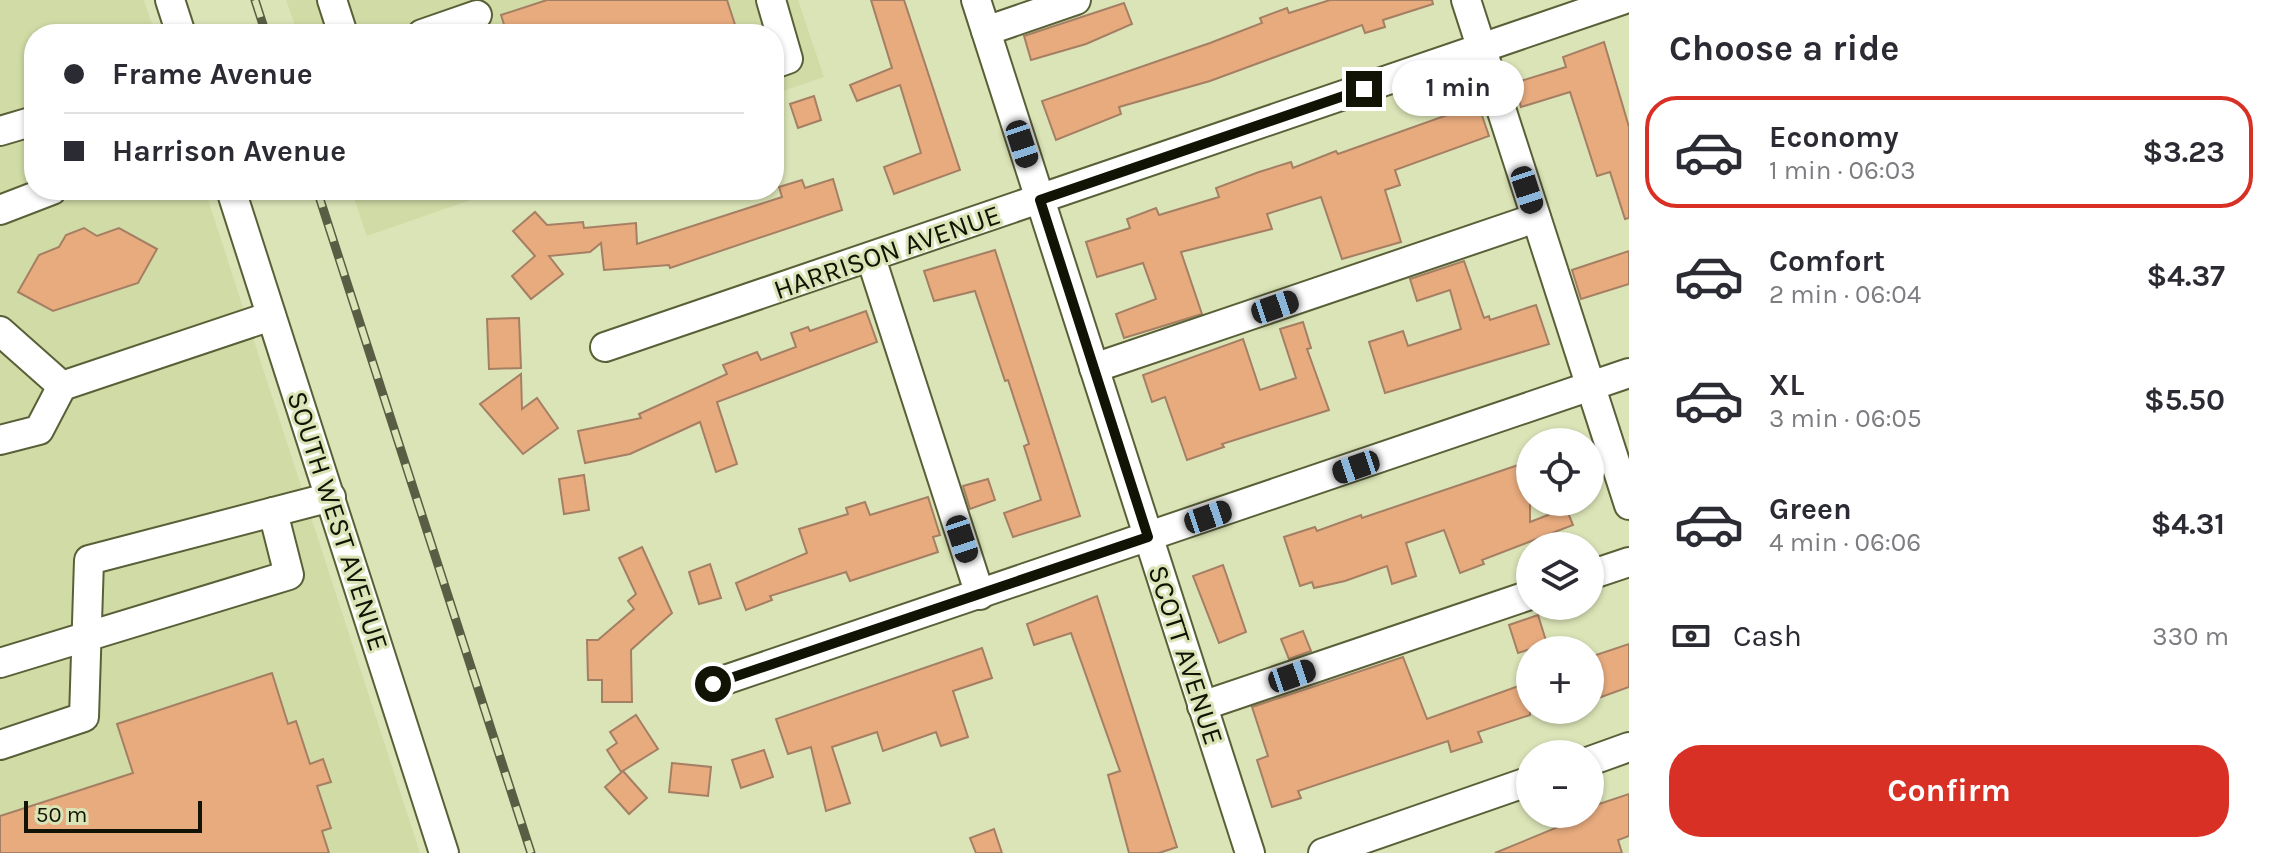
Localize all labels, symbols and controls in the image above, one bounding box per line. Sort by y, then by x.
text: Choose a ride [1669,27,1899,69]
text: Frame Avenue [112,56,313,92]
callout: 1 min [1392,61,1524,117]
route end [1346,71,1382,107]
text: 1 min [1425,72,1491,103]
icon: car [1673,116,1745,188]
car [1003,117,1041,171]
text: Economy [1769,119,1899,155]
text: Harrison Avenue [112,133,346,169]
text: $3.23 [2142,134,2225,170]
text: 1 min · 06:03 [1769,155,1916,186]
car [1508,163,1546,217]
street label: HARRISON AVENUE [769,198,1005,306]
icon: car [1673,240,1745,312]
text: Comfort [1769,243,1885,279]
text: $4.37 [2146,258,2225,294]
text: 2 min · 06:04 [1769,279,1921,310]
car [1248,288,1302,326]
icon: car [1673,364,1745,436]
text: XL [1769,367,1804,403]
text: $5.50 [2144,382,2225,418]
street label: SOUTH WEST AVENUE [280,387,396,655]
text: 3 min · 06:05 [1769,403,1922,434]
map controls [1516,428,1604,828]
button: locate [1516,428,1604,516]
car [1329,448,1383,486]
icon: car [1673,488,1745,560]
text: Green [1769,491,1852,527]
car [1181,498,1235,536]
text: $4.31 [2151,506,2225,542]
car [943,512,981,566]
text: 4 min · 06:06 [1769,527,1921,558]
button: layers [1516,532,1604,620]
street label: SCOTT AVENUE [1141,561,1231,749]
icon: cash [1669,614,1713,658]
text: Cash [1733,618,1802,654]
text: 330 m [2152,621,2229,652]
button: + [1516,636,1604,724]
car [1265,657,1319,695]
route start [695,666,731,702]
button: − [1516,740,1604,828]
button: Confirm [1669,745,2229,837]
scale bar [24,797,202,833]
text: 50 m [36,802,87,828]

